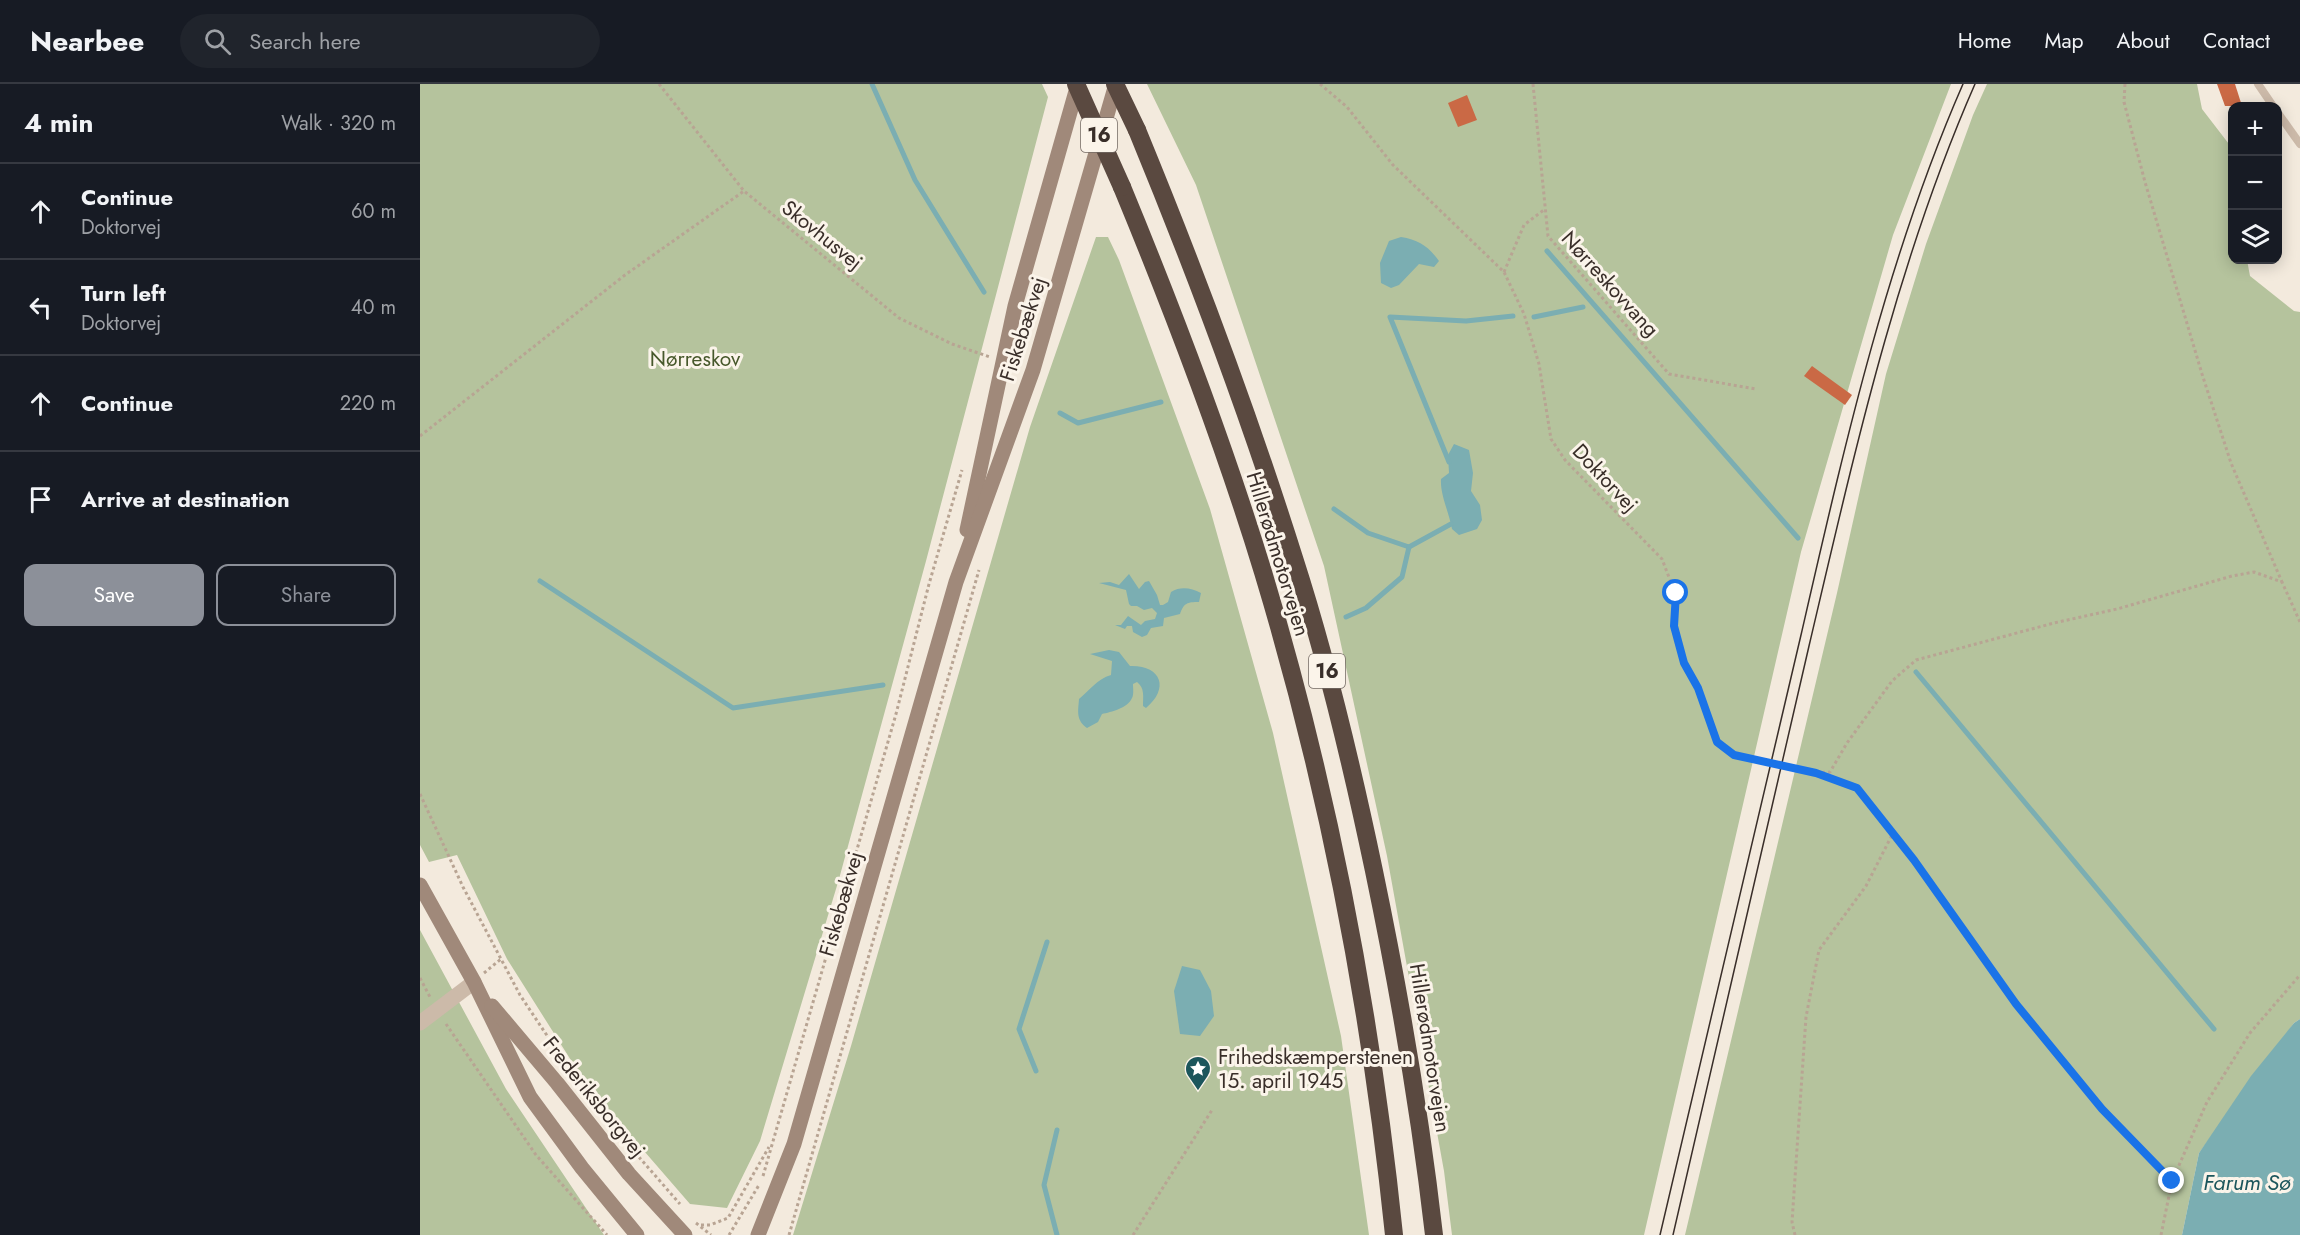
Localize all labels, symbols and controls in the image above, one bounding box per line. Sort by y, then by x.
search box [180,14,600,68]
text: Nearbee [30,21,144,62]
icon: search [201,25,234,58]
text: Search here [249,25,361,57]
text: Home [1958,26,2011,56]
text: Map [2044,26,2084,56]
text: About [2117,26,2170,56]
text: Contact [2203,26,2270,56]
map controls [2228,102,2282,264]
button: + [2228,102,2282,156]
text: 4 min [24,104,93,142]
text: Walk · 320 m [281,109,396,138]
road number: 16 [1081,118,1117,152]
button: − [2228,156,2282,210]
text: Continue [81,181,173,213]
street label: Skovhusvej [775,193,869,277]
icon: ahead [24,195,57,228]
text: 60 m [351,197,396,226]
button: layers [2228,210,2282,264]
text: Doktorvej [81,213,161,242]
street label: Nørreskovvang [1554,224,1666,344]
street label: Fiskebækvej [992,273,1054,385]
text: Turn left [81,277,166,309]
icon: left [24,291,57,324]
text: 40 m [351,293,396,322]
text: Doktorvej [81,309,161,338]
park label: Nørreskov [650,344,741,374]
icon: ahead [24,387,57,420]
text: Continue [81,387,173,419]
text: 220 m [340,389,396,418]
street label: Doktorvej [1565,437,1645,519]
street label: Hillerødmotorvejen [1239,468,1317,640]
icon: arrive [24,483,57,516]
text: Arrive at destination [81,483,290,515]
button: Save [24,564,204,626]
button: Share [216,564,396,626]
route start [1662,579,1688,605]
road number: 16 [1309,654,1345,688]
street label: Fiskebækvej [812,848,870,960]
street label: Hillerødmotorvejen [1402,961,1458,1135]
street label: Frederiksborgvej [536,1030,652,1164]
place label: Frihedskæmperstenen 15. april 1945 [1218,1042,1413,1096]
place icon: Frihedskæmperstenen 15. april 1945 [1183,1054,1213,1092]
water label: Farum Sø [2203,1166,2291,1198]
route end [2158,1167,2184,1193]

